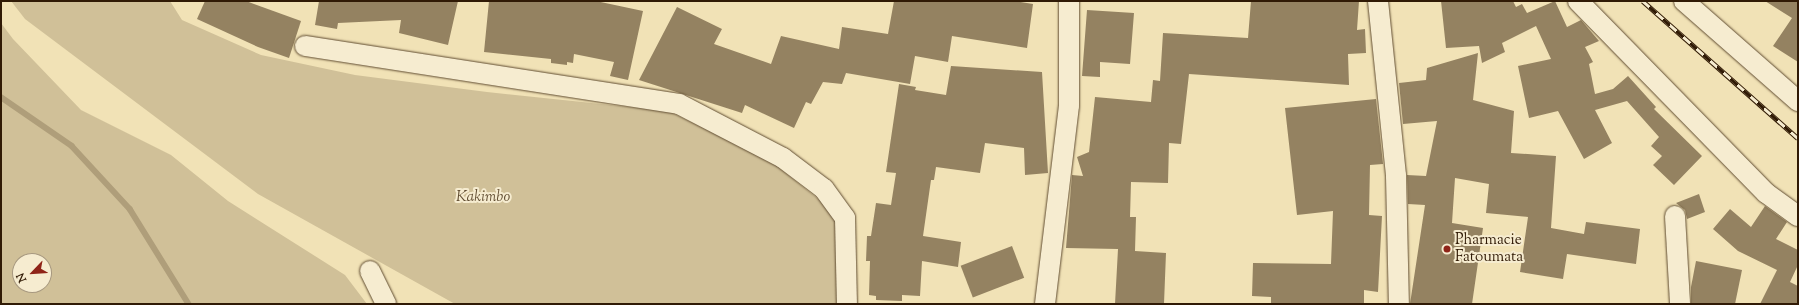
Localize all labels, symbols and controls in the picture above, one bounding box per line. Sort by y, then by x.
park label: Kakimbo [456,189,510,207]
place label: Pharmacie Fatoumata [1455,231,1523,266]
marker: Pharmacie Fatoumata [1442,244,1452,254]
north arrow [12,253,52,293]
text: N [13,270,31,285]

